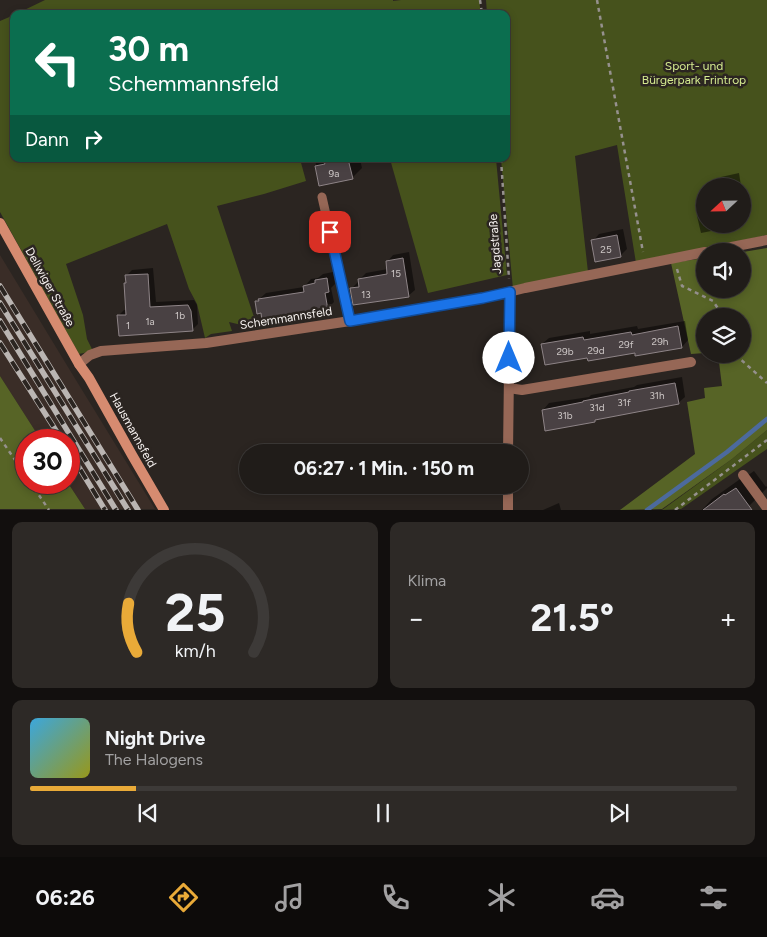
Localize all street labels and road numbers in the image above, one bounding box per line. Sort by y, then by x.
street label: Jagdstraße [486,213,504,274]
street label: Dellwiger Straße [22,245,78,329]
street label: Schemmannsfeld [239,304,333,332]
street label: Hausmannsfeld [107,390,159,470]

